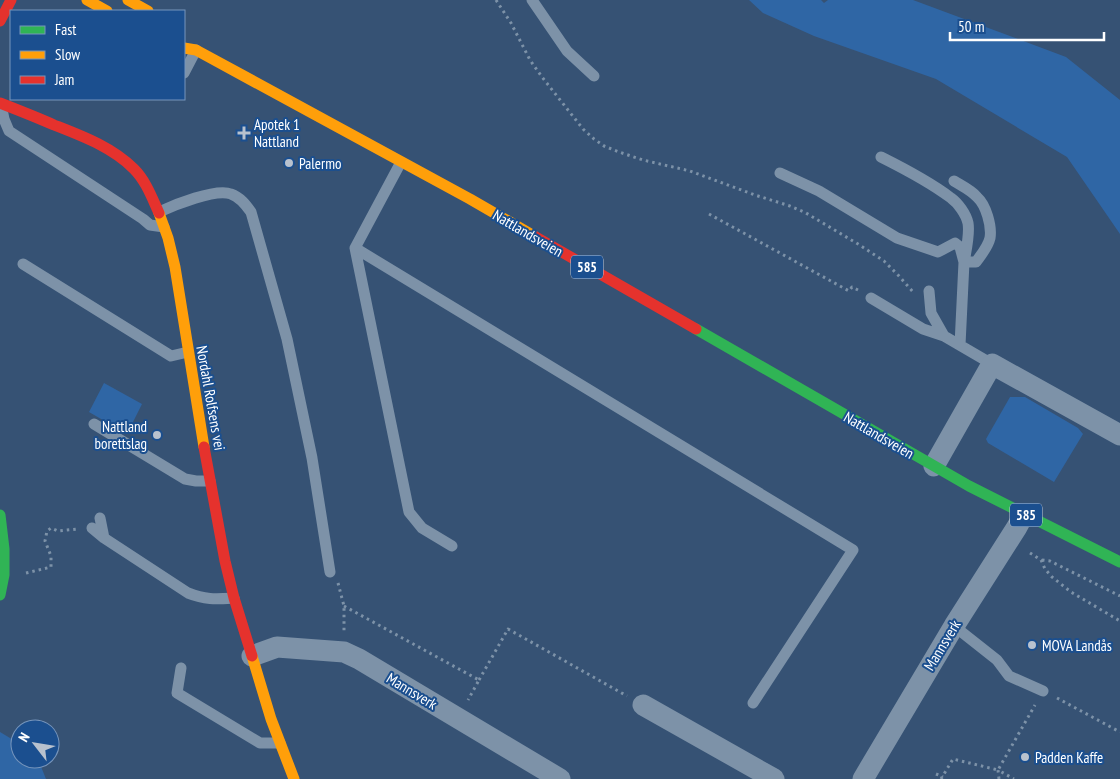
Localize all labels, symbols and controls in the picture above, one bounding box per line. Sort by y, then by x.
legend [10,10,185,100]
scale bar [950,10,1104,42]
text: 50 m [958,17,984,36]
text: Fast [55,20,76,39]
text: Slow [55,45,80,64]
text: Jam [54,70,74,89]
place label: Apotek 1 Nattland [254,115,300,151]
marker: Apotek 1 Nattland [238,127,250,139]
place label: Palermo [299,154,341,173]
marker: Palermo [283,157,295,169]
street label: Nattlandsveien [489,205,567,261]
road number: 585 [571,256,603,278]
street label: Nordahl Rolfsens vei [192,344,230,452]
street label: Nattlandsveien [840,407,918,463]
place label: Nattland borettslag [94,417,147,453]
marker: Nattland borettslag [151,429,163,441]
road number: 585 [1010,504,1042,526]
street label: Mannsverk [920,616,965,674]
place label: MOVA Landås [1042,636,1112,655]
marker: MOVA Landås [1026,639,1038,651]
street label: Mannsverk [383,669,441,714]
north arrow [10,719,60,769]
text: N [14,729,34,745]
place label: Padden Kaffe [1035,748,1103,767]
marker: Padden Kaffe [1019,751,1031,763]

